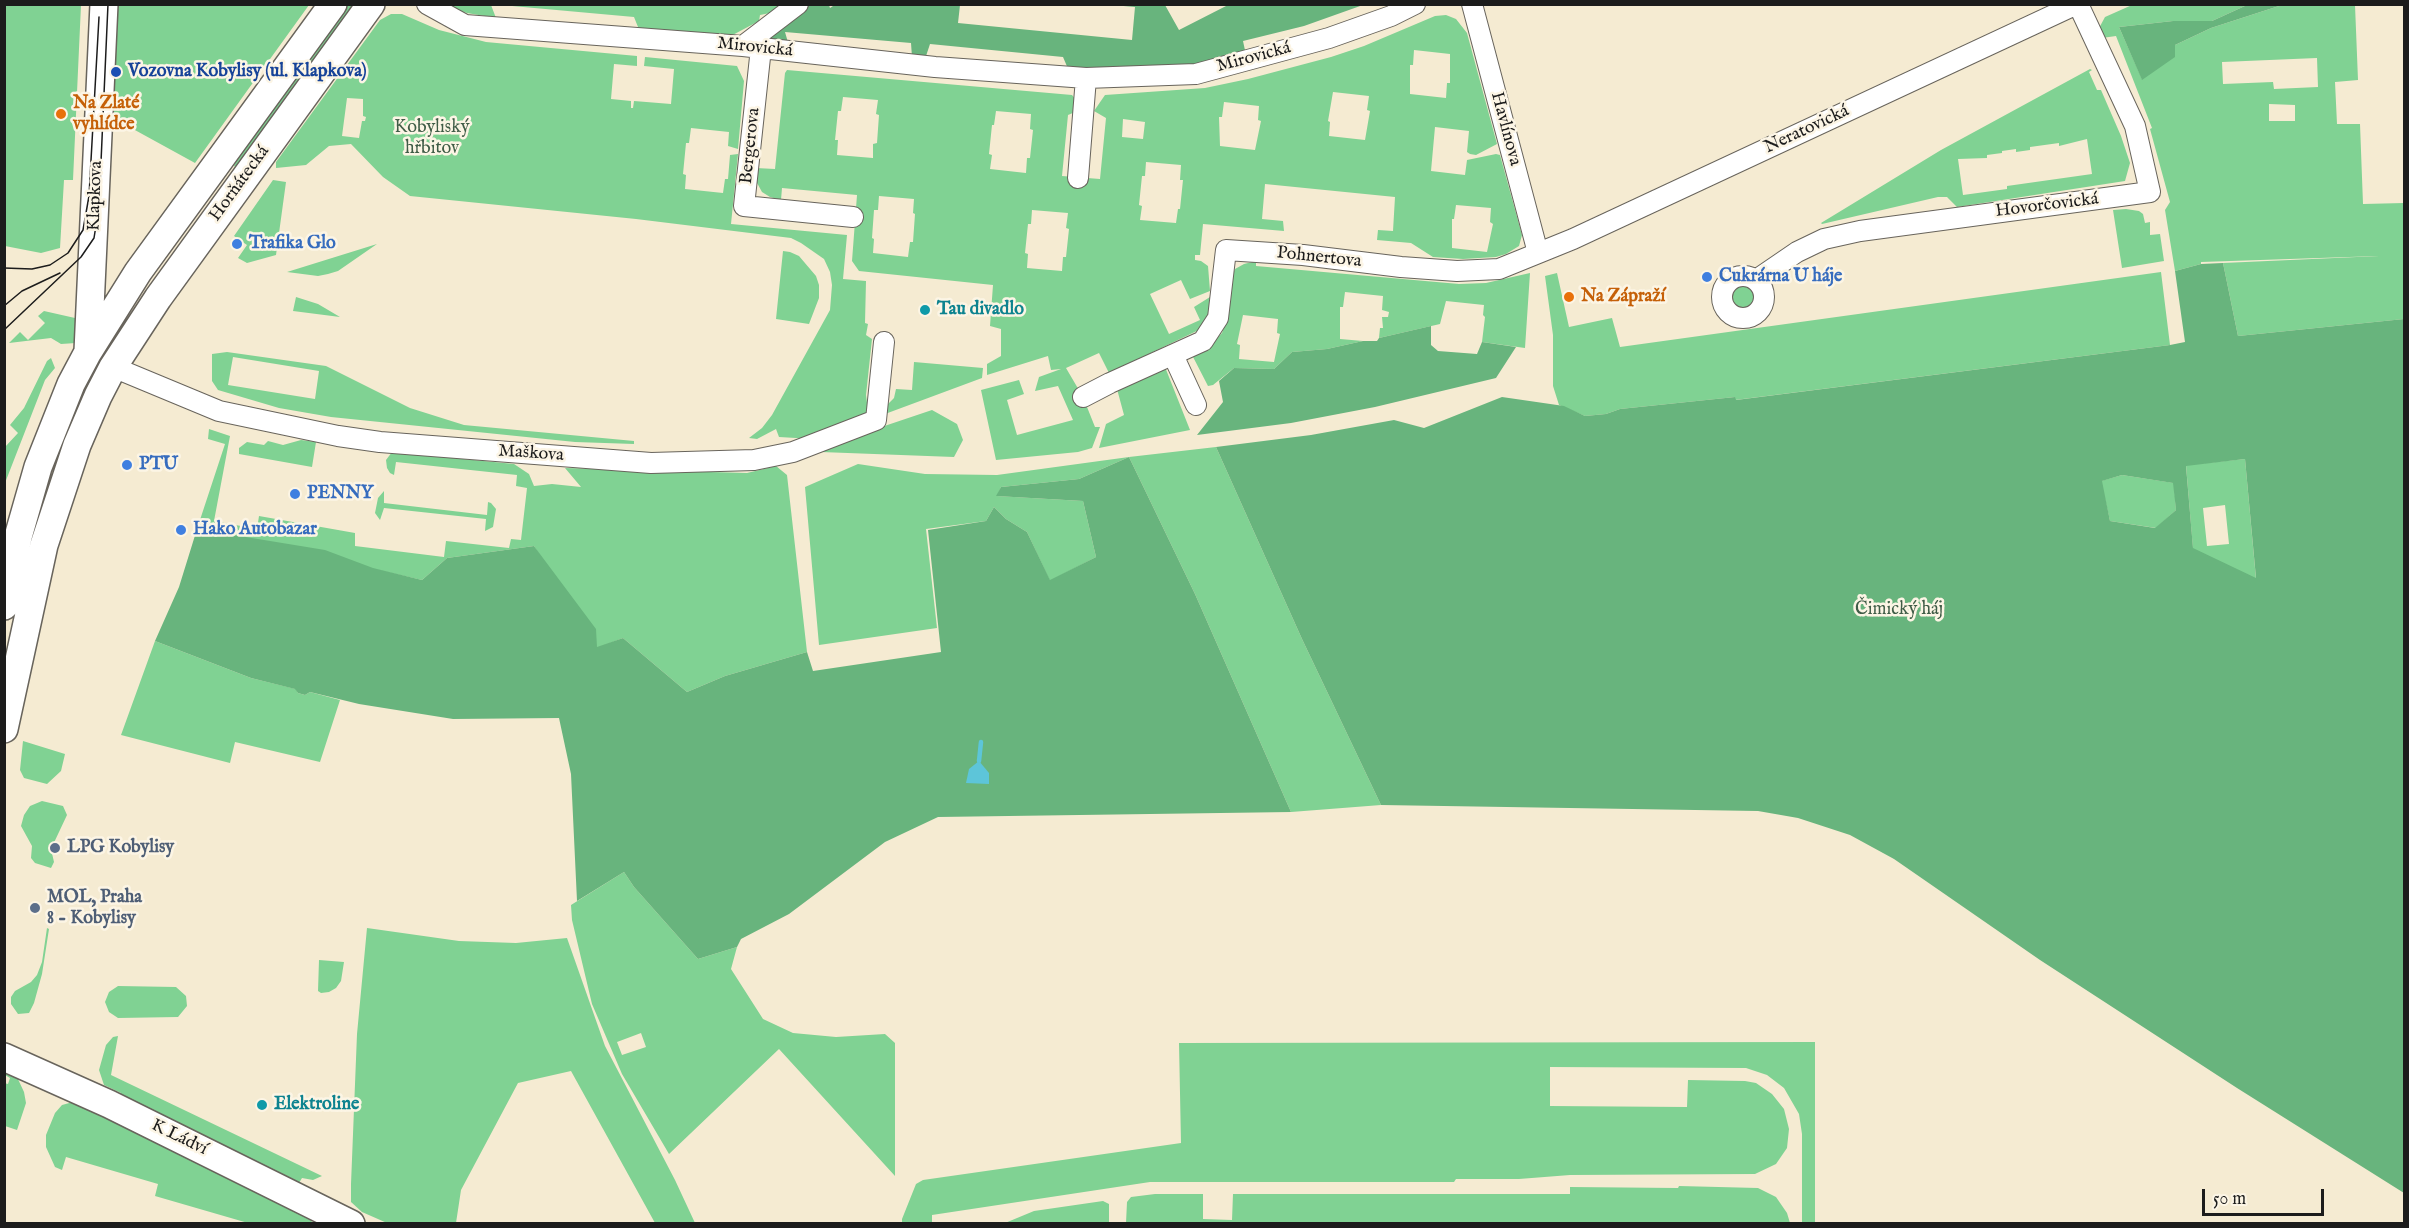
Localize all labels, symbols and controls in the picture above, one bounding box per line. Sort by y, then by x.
street label: Mirovická [716,33,794,63]
street label: Mirovická [1215,38,1293,78]
place label: Vozovna Kobylisy (ul. Klapkova) [128,61,367,83]
marker: Vozovna Kobylisy (ul. Klapkova) [109,65,123,79]
street label: Havlínova [1485,90,1525,168]
place label: Na Zlaté vyhlídce [73,93,140,136]
street label: Neratovická [1761,101,1853,159]
marker: Na Zlaté vyhlídce [54,107,68,121]
street label: Bergerova [736,107,766,185]
park label: Kobyliský hřbitov [394,117,470,160]
street label: Horňátecká [205,142,275,226]
street label: Klapkova [84,161,108,231]
street label: Hovorčovická [1994,189,2100,223]
place label: Trafika Glo [249,233,336,255]
marker: Trafika Glo [230,237,244,251]
street label: Pohnertova [1276,243,1362,273]
place label: Cukrárna U háje [1719,266,1842,288]
marker: Cukrárna U háje [1700,270,1714,284]
place label: Na Zápraží [1581,286,1665,308]
marker: Na Zápraží [1562,290,1576,304]
place label: Tau divadlo [937,299,1024,321]
marker: Tau divadlo [918,303,932,317]
street label: Maškova [497,441,565,467]
place label: PTU [139,454,178,476]
marker: PTU [120,458,134,472]
place label: PENNY [307,483,373,505]
marker: PENNY [288,487,302,501]
place label: Hako Autobazar [193,519,317,541]
marker: Hako Autobazar [174,523,188,537]
park label: Čimický háj [1855,599,1943,621]
place label: LPG Kobylisy [67,837,174,859]
marker: LPG Kobylisy [48,841,62,855]
place label: MOL, Praha 8 - Kobylisy [47,887,142,930]
marker: MOL, Praha 8 - Kobylisy [28,901,42,915]
place label: Elektroline [274,1094,359,1116]
marker: Elektroline [255,1098,269,1112]
street label: K Ládví [147,1115,211,1161]
scale bar [2205,1177,2326,1215]
text: 50 m [2213,1188,2246,1211]

